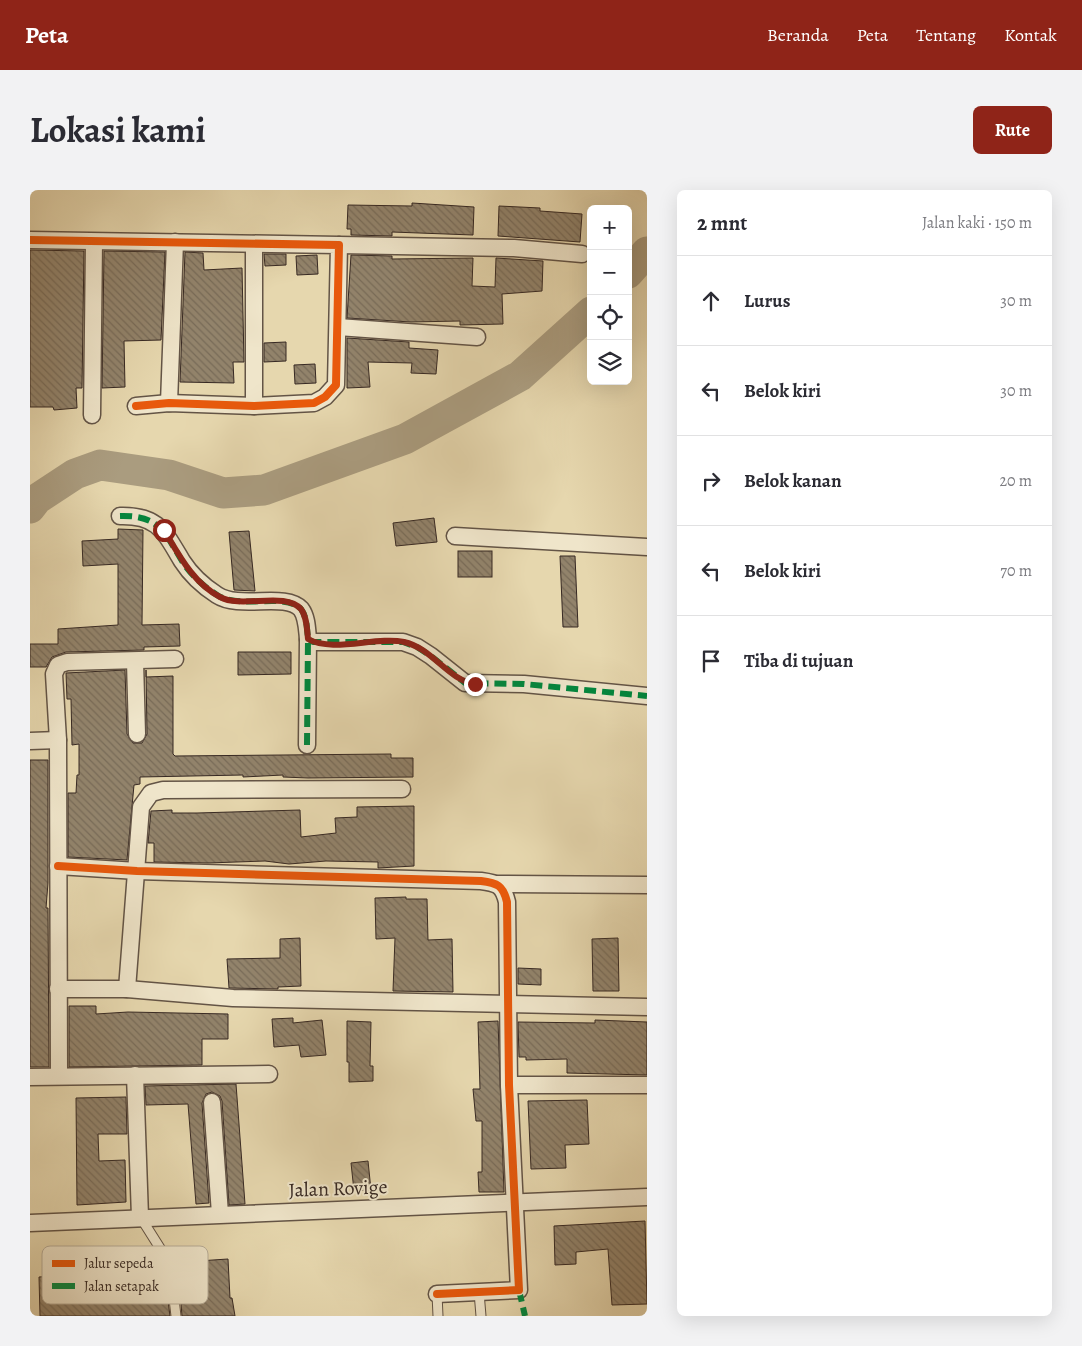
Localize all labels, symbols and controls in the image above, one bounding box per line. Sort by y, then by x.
text: Peta [25,19,69,51]
text: Beranda [767,23,829,47]
text: Peta [857,23,888,47]
text: Tentang [916,23,976,47]
text: Kontak [1004,23,1057,47]
text: Lokasi kami [30,106,206,154]
button: Rute [973,106,1052,154]
map controls [587,205,632,385]
button: + [587,205,632,250]
text: 2 mnt [697,209,747,237]
text: Jalan kaki · 150 m [922,212,1032,234]
button: − [587,250,632,295]
icon: ahead [697,287,725,315]
text: Lurus [744,288,790,314]
text: 30 m [1000,290,1032,312]
button: locate [587,295,632,340]
button: layers [587,340,632,385]
icon: left [697,377,725,405]
text: Belok kiri [744,378,821,404]
text: 30 m [1000,380,1032,402]
icon: right [697,467,725,495]
text: Belok kanan [744,468,842,494]
text: 20 m [999,470,1032,492]
route start [153,519,176,542]
icon: left [697,557,725,585]
text: Belok kiri [744,558,821,584]
text: 70 m [1000,560,1032,582]
icon: arrive [697,647,725,675]
text: Tiba di tujuan [744,648,853,674]
route end [464,673,487,696]
street label: Jalan Rovige [288,1173,388,1204]
legend [42,1246,208,1304]
text: Jalur sepeda [84,1254,154,1273]
text: Jalan setapak [84,1277,159,1296]

